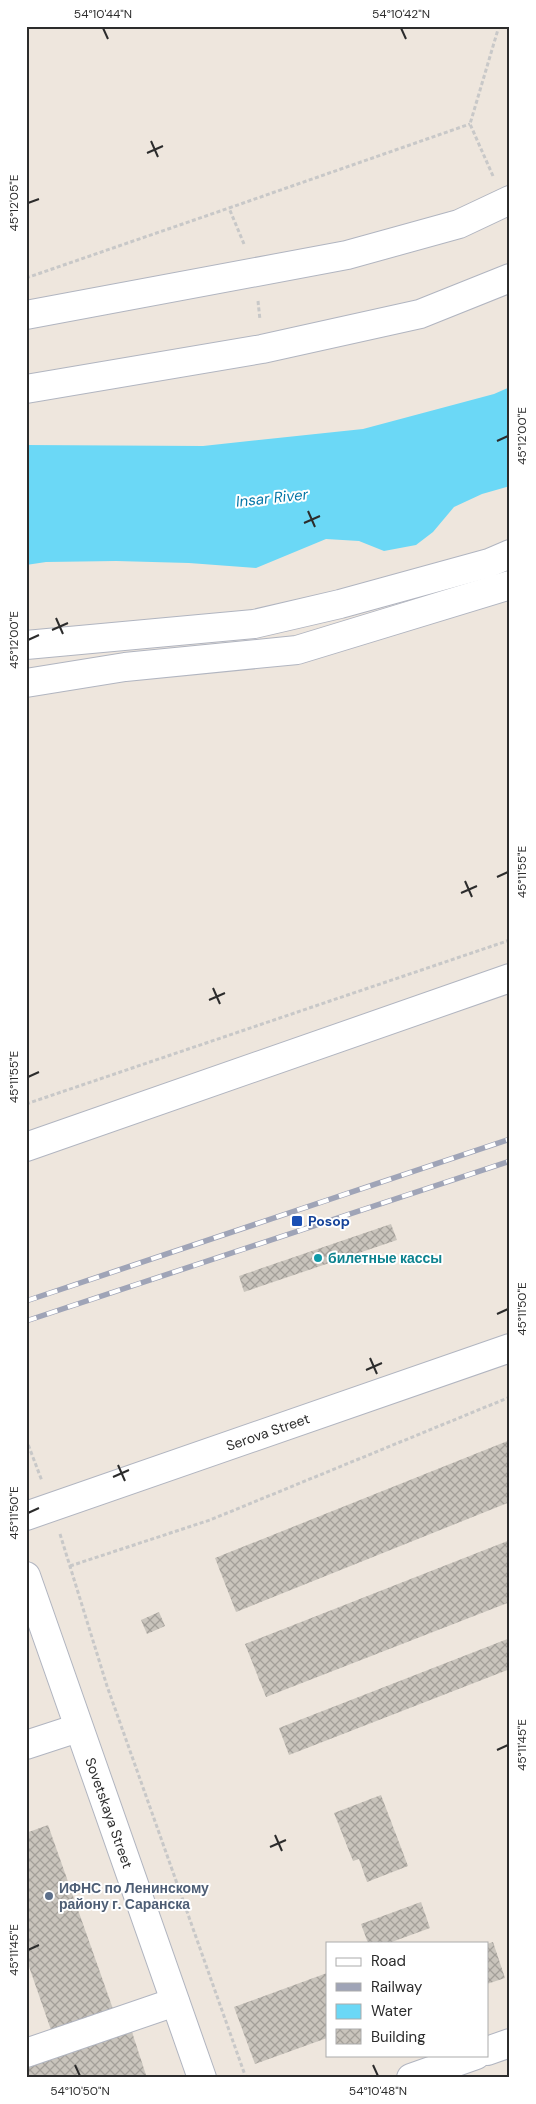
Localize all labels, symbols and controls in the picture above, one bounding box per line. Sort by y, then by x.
text: 54°10'44"N [74,6,132,22]
text: 54°10'42"N [372,6,430,22]
text: 45°12'05"E [6,174,22,231]
text: 45°12'00"E [514,407,530,465]
water label: Insar River [235,484,309,512]
text: 45°12'00"E [6,611,22,669]
text: 45°11'55"E [514,846,530,898]
text: 45°11'55"E [6,1051,22,1103]
place label: Posop [308,1212,350,1230]
marker: Posop [290,1214,304,1228]
place label: билетные кассы [328,1249,442,1267]
marker: билетные кассы [312,1252,324,1264]
text: 45°11'50"E [514,1282,530,1336]
street label: Serova Street [224,1409,312,1455]
text: 45°11'50"E [6,1486,22,1540]
text: 45°11'45"E [514,1719,530,1771]
street label: Sovetskaya Street [81,1755,137,1871]
place label: ИФНС по Ленинскому району г. Саранска [59,1879,209,1913]
marker: ИФНС по Ленинскому району г. Саранска [43,1890,55,1902]
text: 45°11'45"E [6,1924,22,1976]
legend [326,1942,488,2056]
text: Road [371,1951,406,1971]
text: Railway [371,1977,423,1997]
text: Water [371,2001,413,2021]
text: Building [371,2027,426,2047]
text: 54°10'50"N [50,2083,110,2099]
text: 54°10'48"N [349,2083,407,2099]

